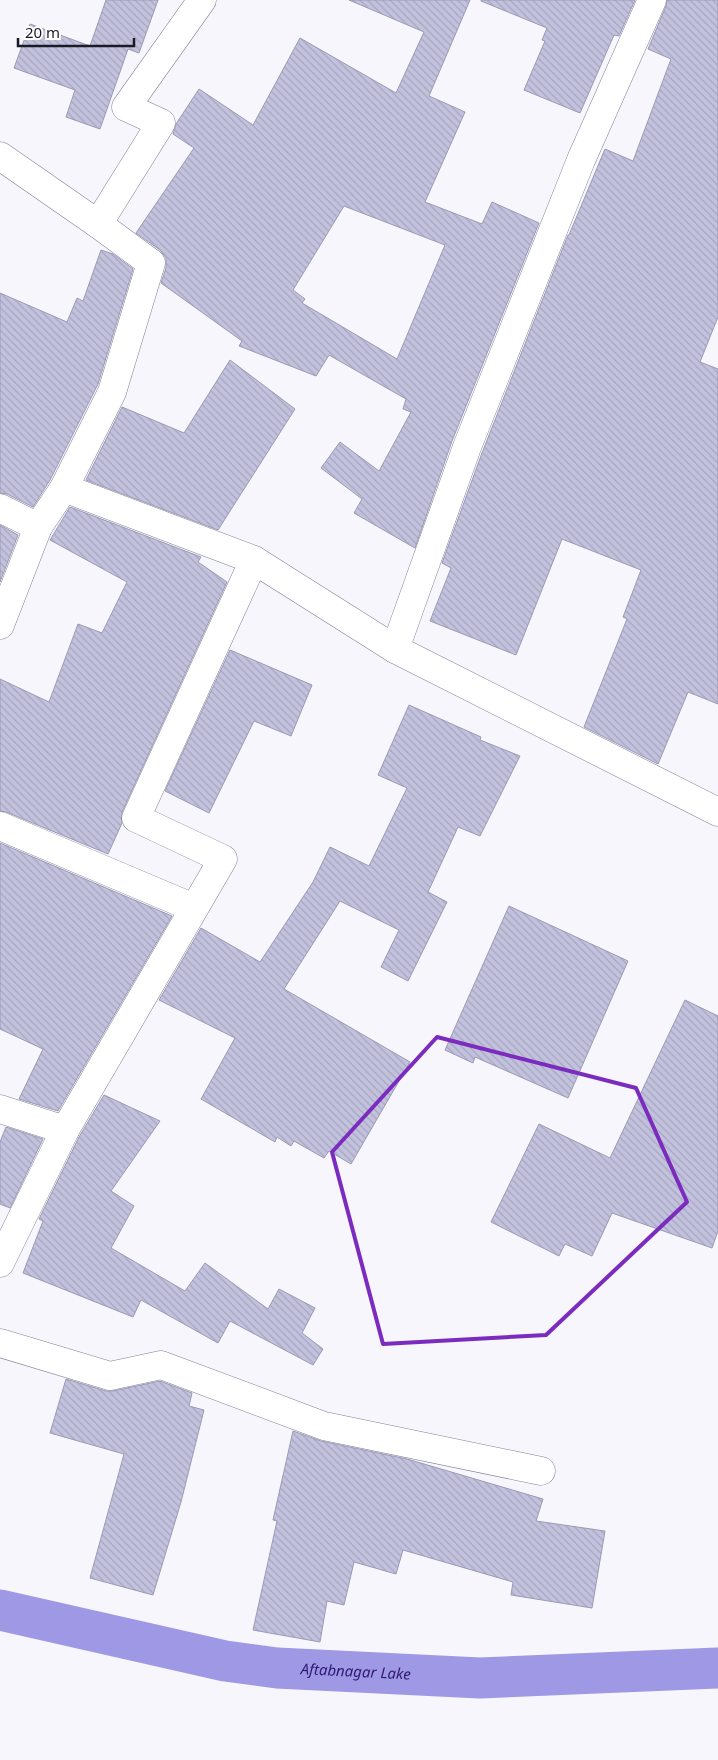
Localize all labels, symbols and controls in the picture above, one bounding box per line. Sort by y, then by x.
scale bar [18,15,134,47]
text: 20 m [25,22,60,42]
water label: Aftabnagar Lake [299,1658,412,1684]

